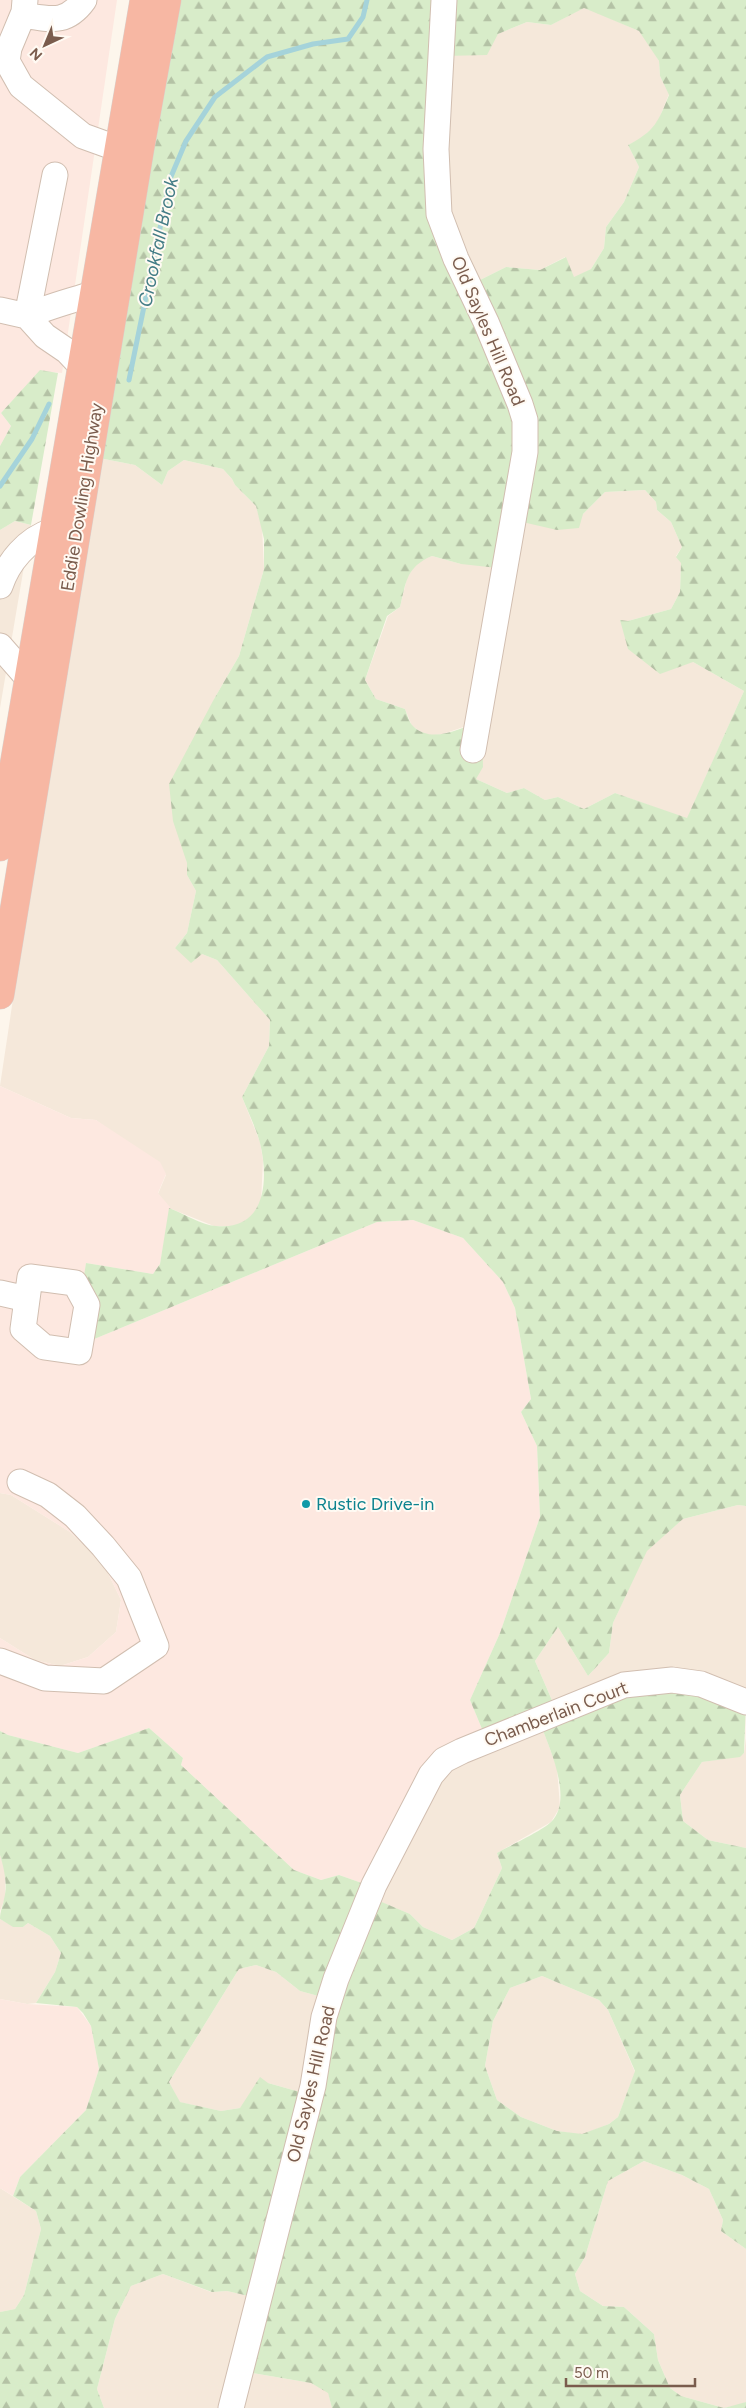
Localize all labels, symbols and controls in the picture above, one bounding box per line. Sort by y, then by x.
north arrow [20,20,70,70]
text: N [27,44,46,64]
water label: Crookfall Brook [133,174,183,309]
street label: Old Sayles Hill Road [446,253,530,409]
street label: Eddie Dowling Highway [56,401,108,593]
place label: Rustic Drive-in [316,1493,434,1515]
marker: Rustic Drive-in [300,1498,312,1510]
street label: Chamberlain Court [481,1676,631,1752]
street label: Old Sayles Hill Road [282,2003,340,2165]
scale bar [566,2356,695,2388]
text: 50 m [574,2364,609,2382]

